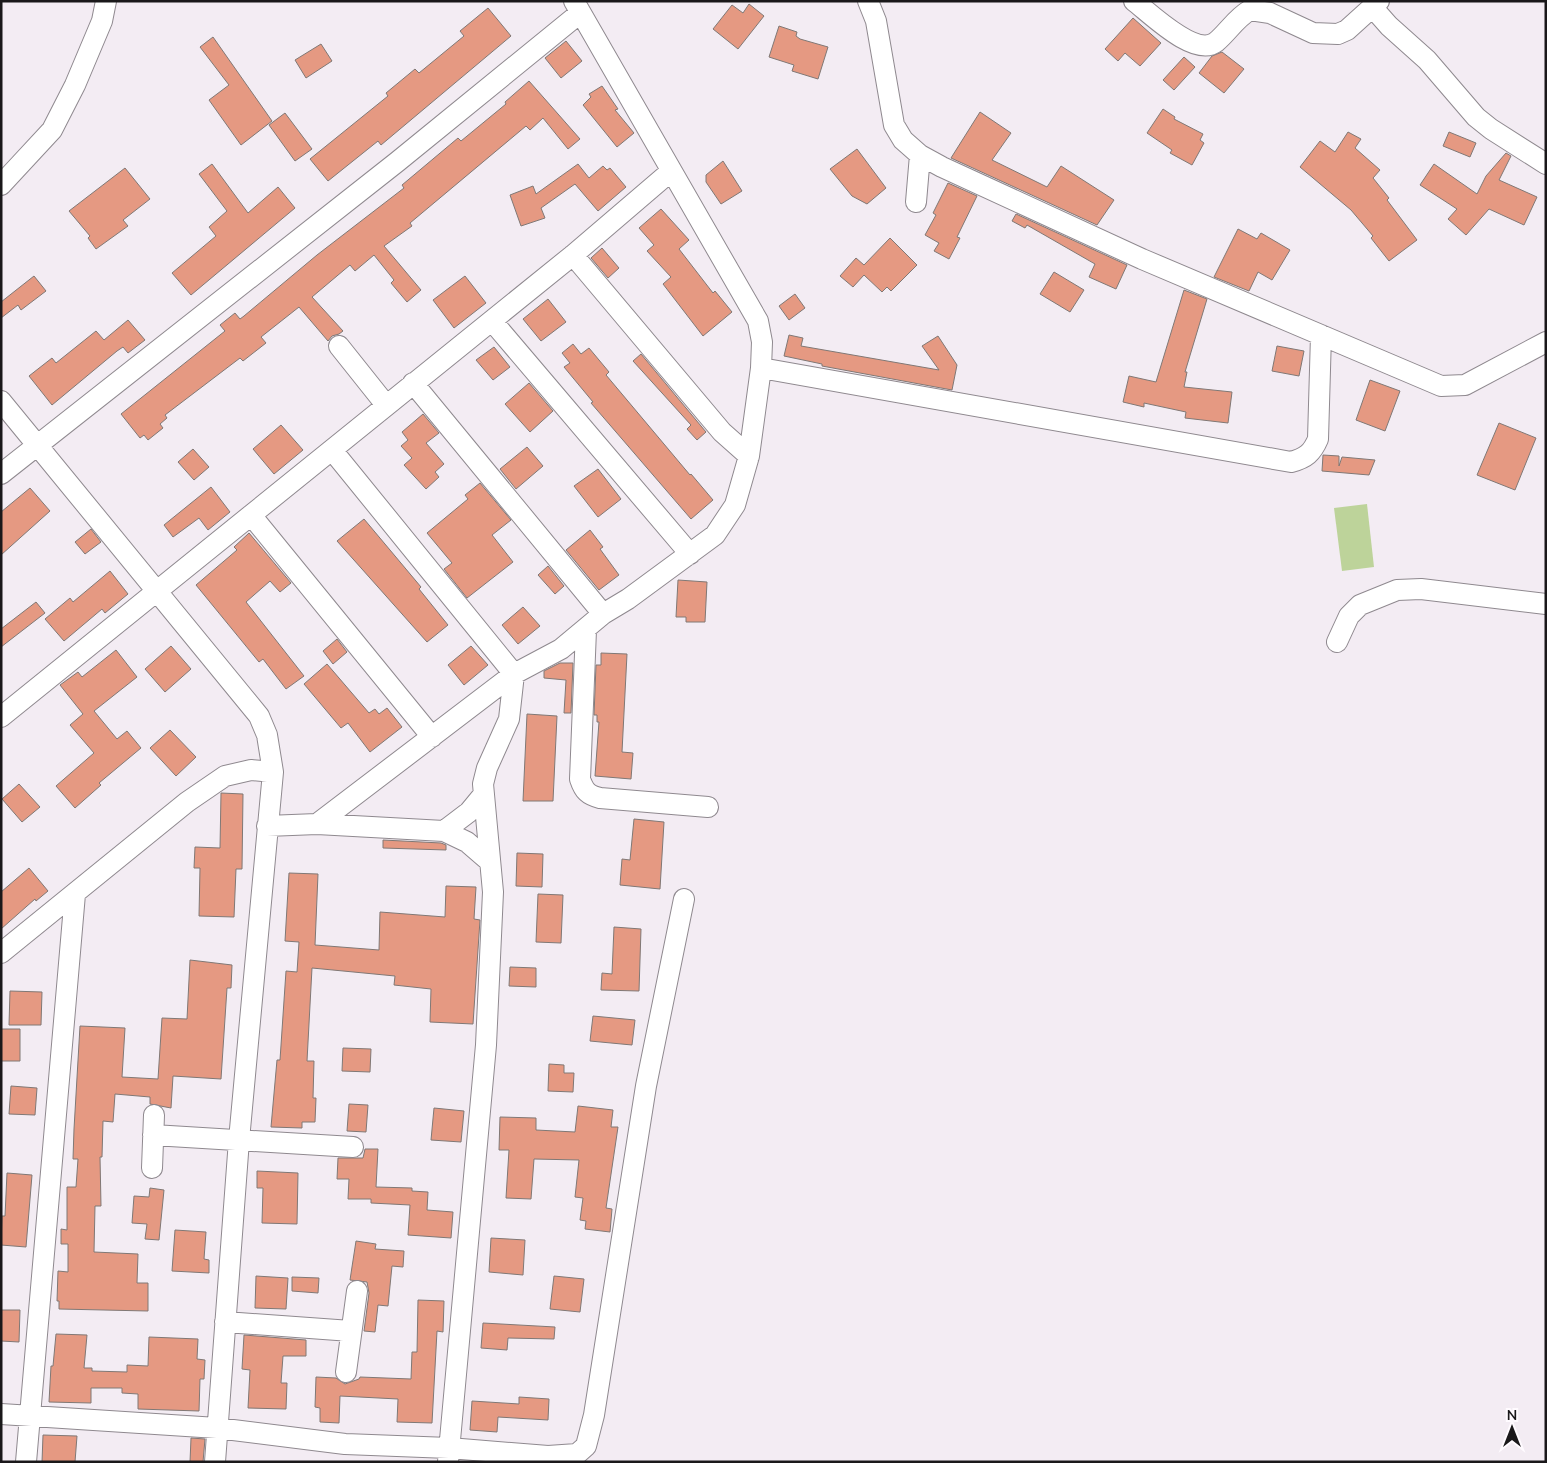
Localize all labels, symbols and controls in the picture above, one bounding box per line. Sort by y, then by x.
north arrow [1487,1403,1537,1453]
text: N [1507,1406,1517,1425]

